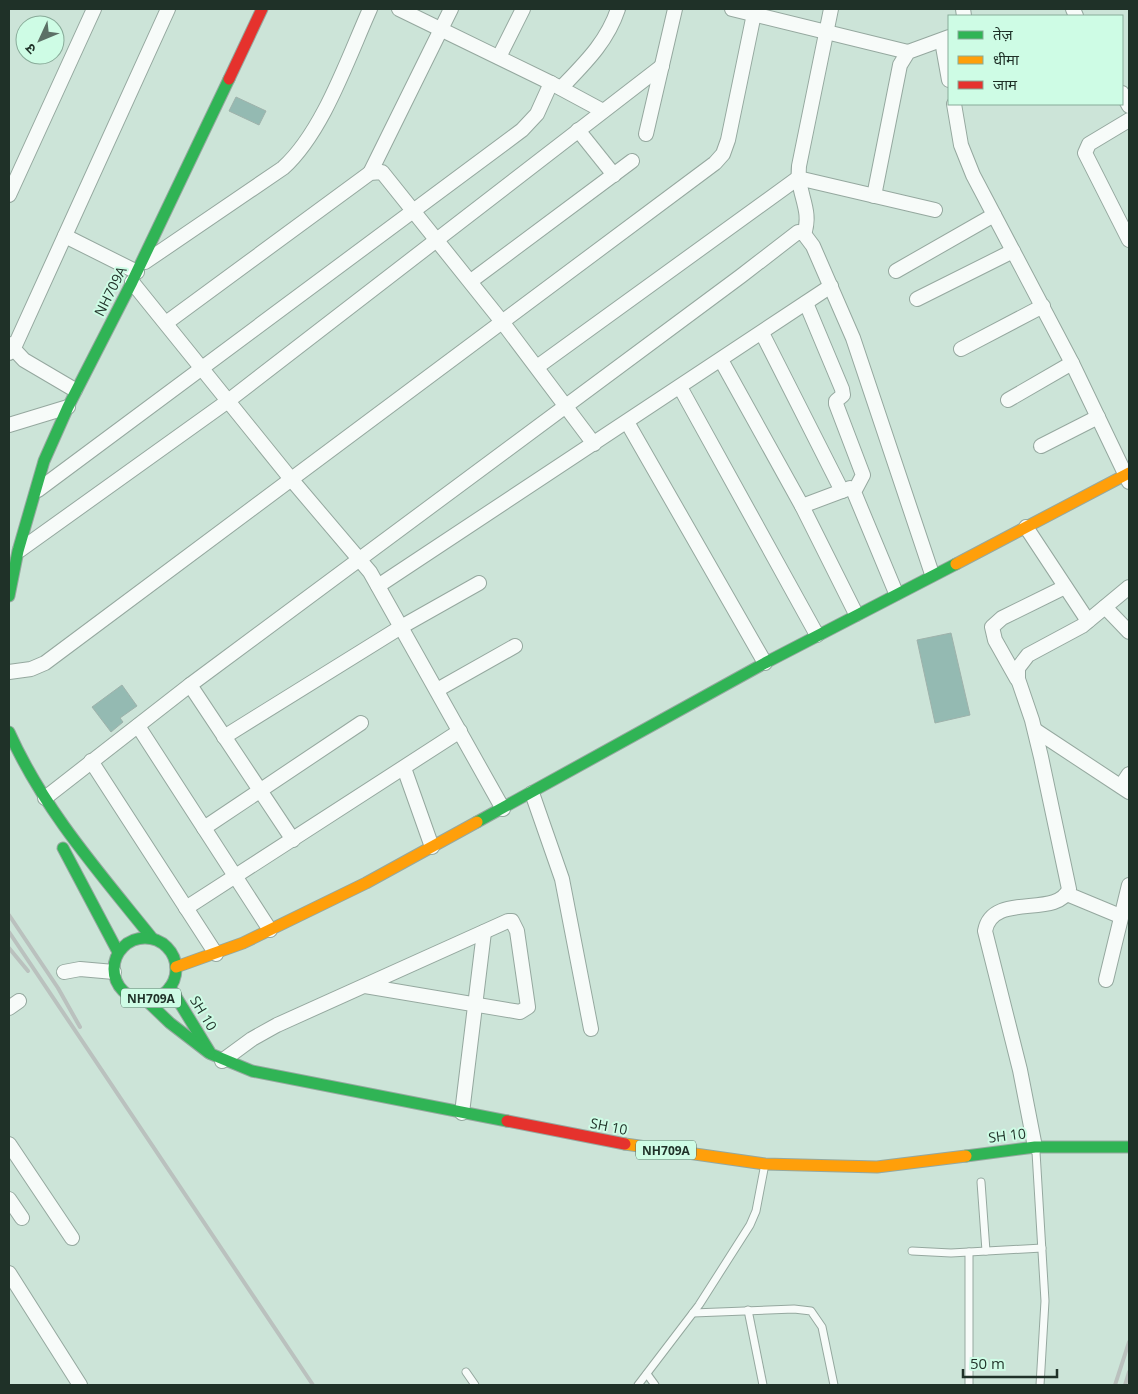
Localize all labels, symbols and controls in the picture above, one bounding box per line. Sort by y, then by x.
north arrow [15,15,65,65]
legend [948,15,1123,105]
text: तेज़ [993,24,1014,44]
text: उ [20,39,40,59]
text: धीमा [993,49,1020,69]
text: जाम [993,74,1018,94]
street label: NH709A [89,263,131,319]
road number: NH709A [121,988,181,1008]
street label: SH 10 [186,992,222,1034]
street label: SH 10 [589,1113,629,1139]
street label: SH 10 [987,1123,1027,1147]
road number: NH709A [636,1140,696,1160]
scale bar [963,1346,1057,1378]
text: 50 m [970,1353,1005,1373]

